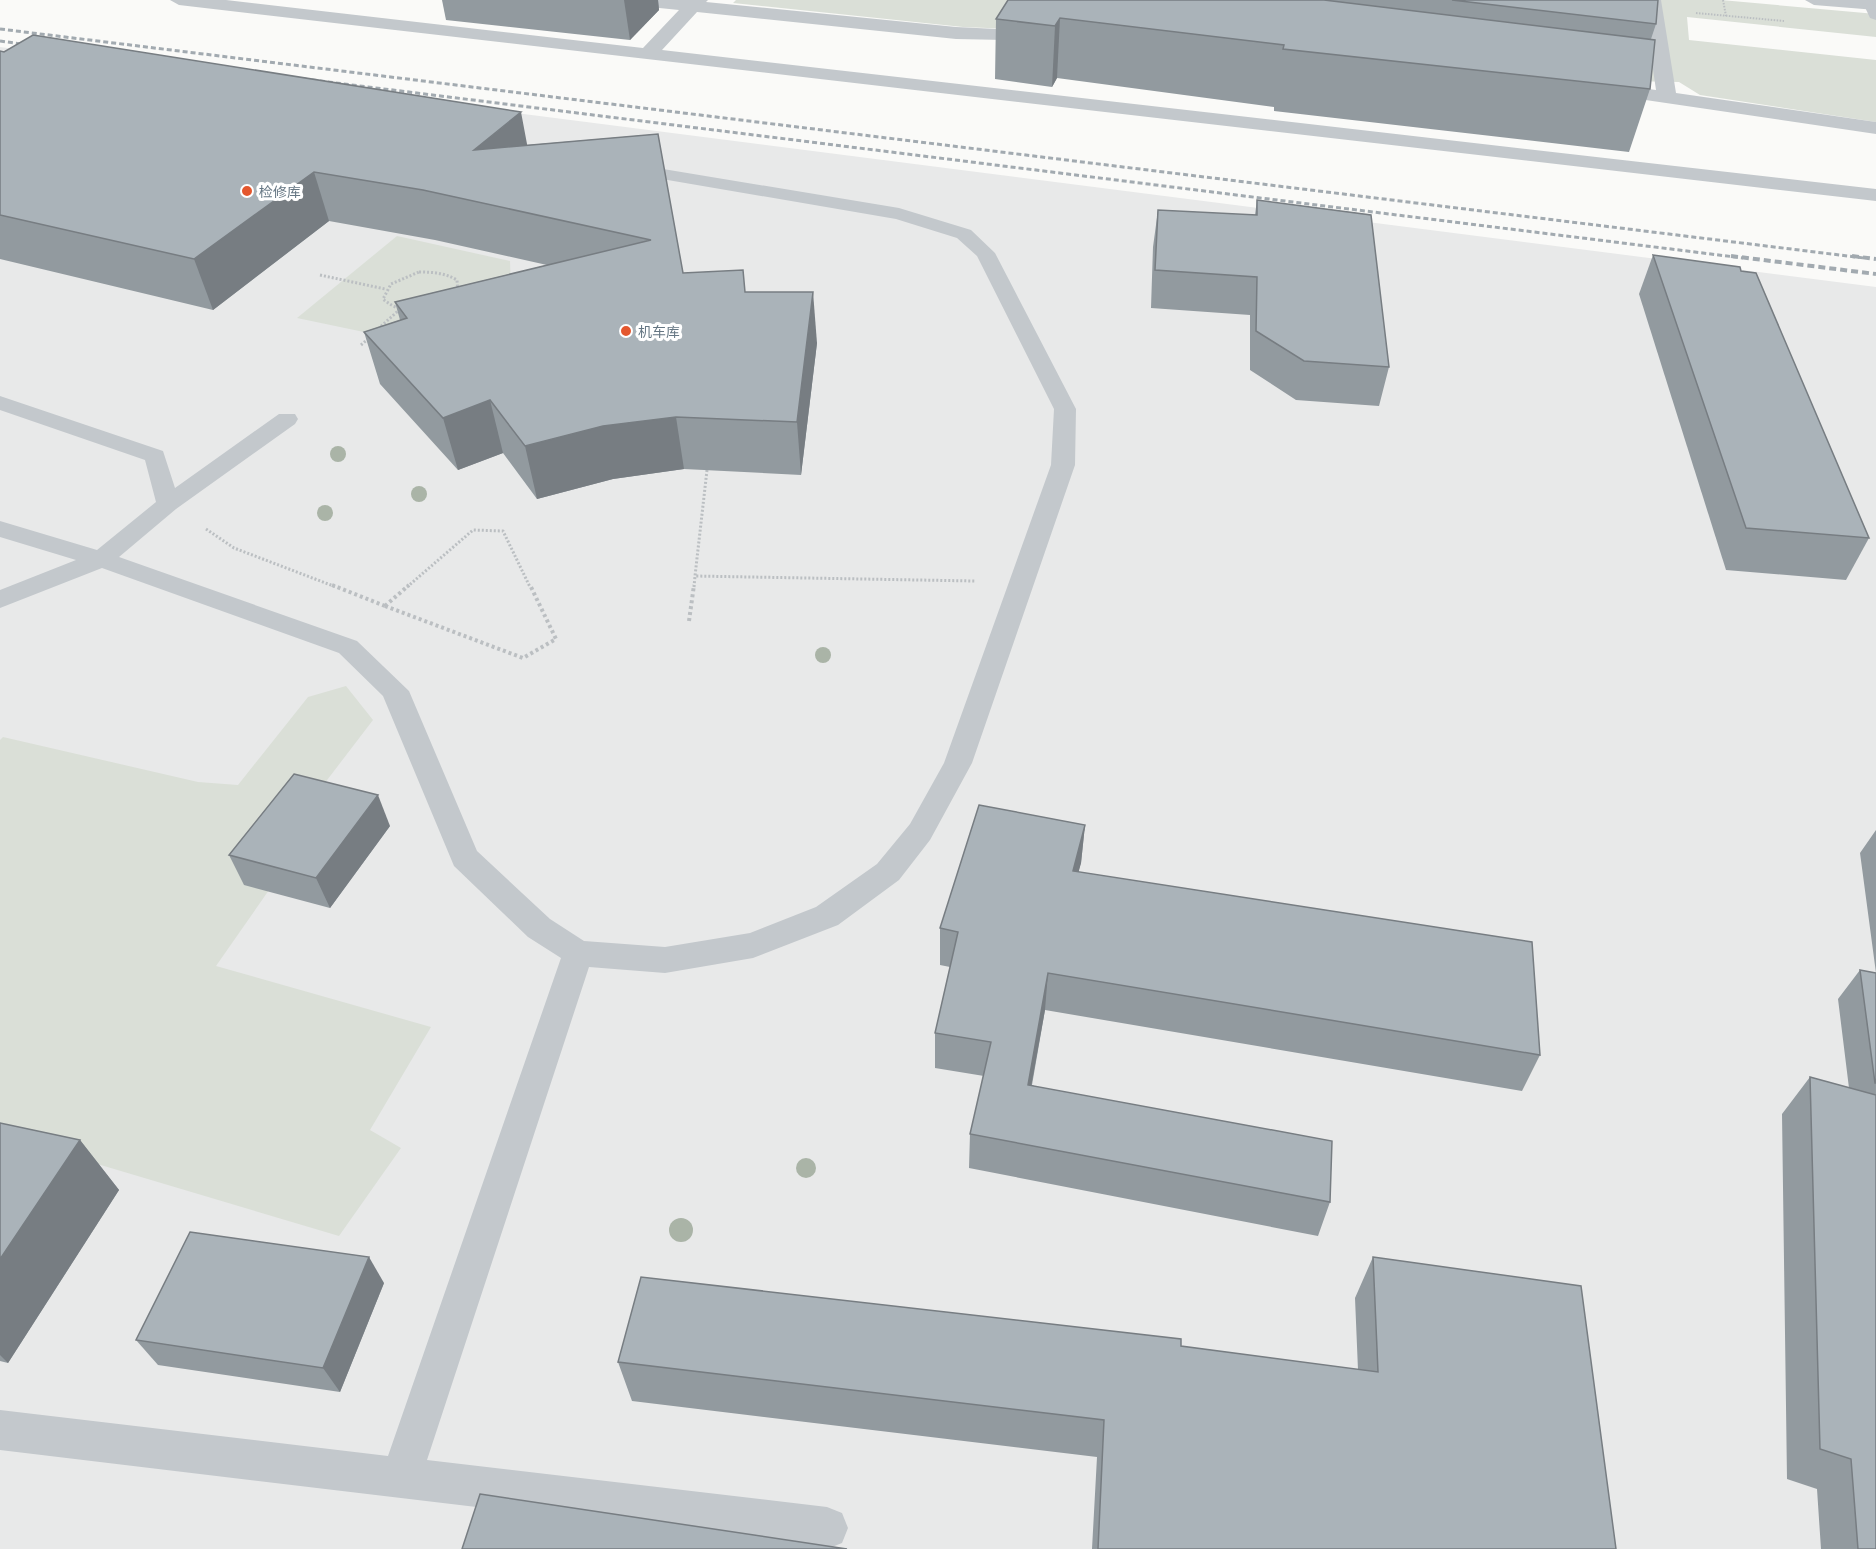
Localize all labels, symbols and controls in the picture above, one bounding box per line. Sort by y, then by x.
place label: 检修库 [259,183,301,200]
marker: 检修库 [240,184,254,198]
place label: 机车库 [638,323,680,340]
marker: 机车库 [619,324,633,338]

